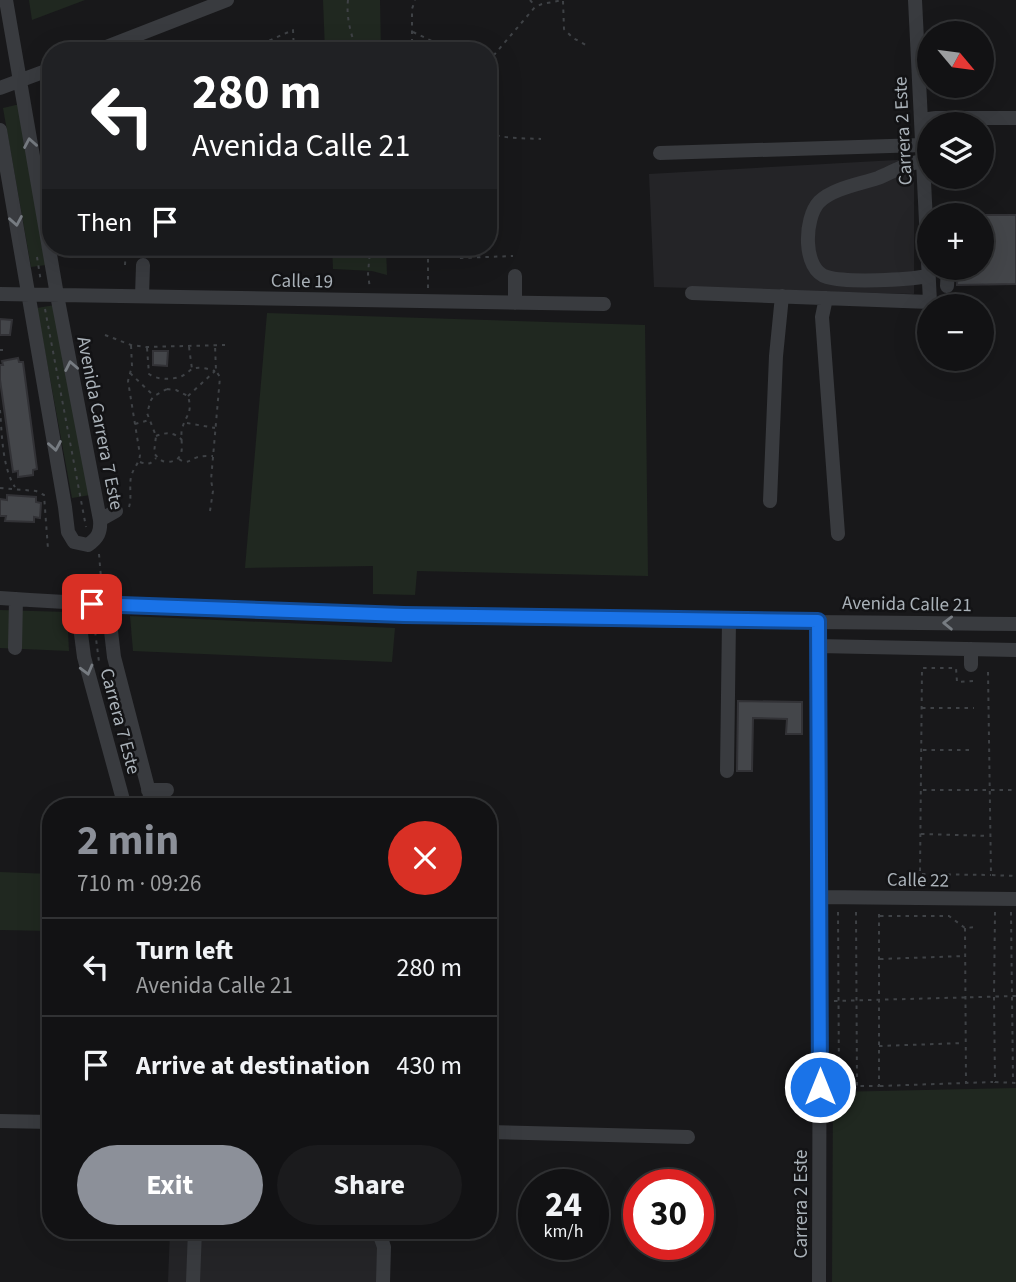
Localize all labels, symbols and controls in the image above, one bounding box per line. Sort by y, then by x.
north arrow [917,21,994,98]
map controls [917,21,994,371]
text: 280 m [192,58,321,128]
icon: left [77,70,168,161]
street label: Carrera 2 Este [887,76,920,186]
button: layers [917,112,994,189]
text: Avenida Calle 21 [192,123,410,169]
one-way arrow [23,137,38,148]
icon: arrive [146,203,184,241]
button: + [917,203,994,280]
text: Then [77,204,132,241]
one-way arrow [8,216,23,227]
street label: Calle 19 [271,267,333,296]
button: − [917,294,994,371]
street label: Avenida Carrera 7 Este [69,334,130,512]
one-way arrow [64,360,79,372]
one-way arrow [47,440,62,452]
pin [62,574,122,634]
icon: arrive [73,585,111,623]
street label: Avenida Calle 21 [842,590,972,619]
one-way arrow [942,615,953,631]
one-way arrow [79,664,93,676]
street label: Carrera 7 Este [92,665,147,777]
text: 2 min [77,811,179,871]
button: close [388,821,462,895]
street label: Calle 22 [887,866,949,895]
text: 710 m · 09:26 [77,867,201,900]
text: Turn left [136,932,233,969]
icon: left [77,948,115,986]
text: 280 m [396,949,462,986]
text: Avenida Calle 21 [136,969,293,1002]
icon: arrive [77,1046,115,1084]
text: Arrive at destination [136,1047,370,1084]
text: 430 m [396,1047,462,1084]
position arrow [783,1050,857,1124]
button: Exit [77,1145,263,1225]
button: Share [277,1145,462,1225]
street label: Carrera 2 Este [788,1150,815,1258]
speed limit sign: 30 [623,1169,714,1260]
text: 24 [545,1180,582,1230]
text: km/h [544,1219,583,1244]

